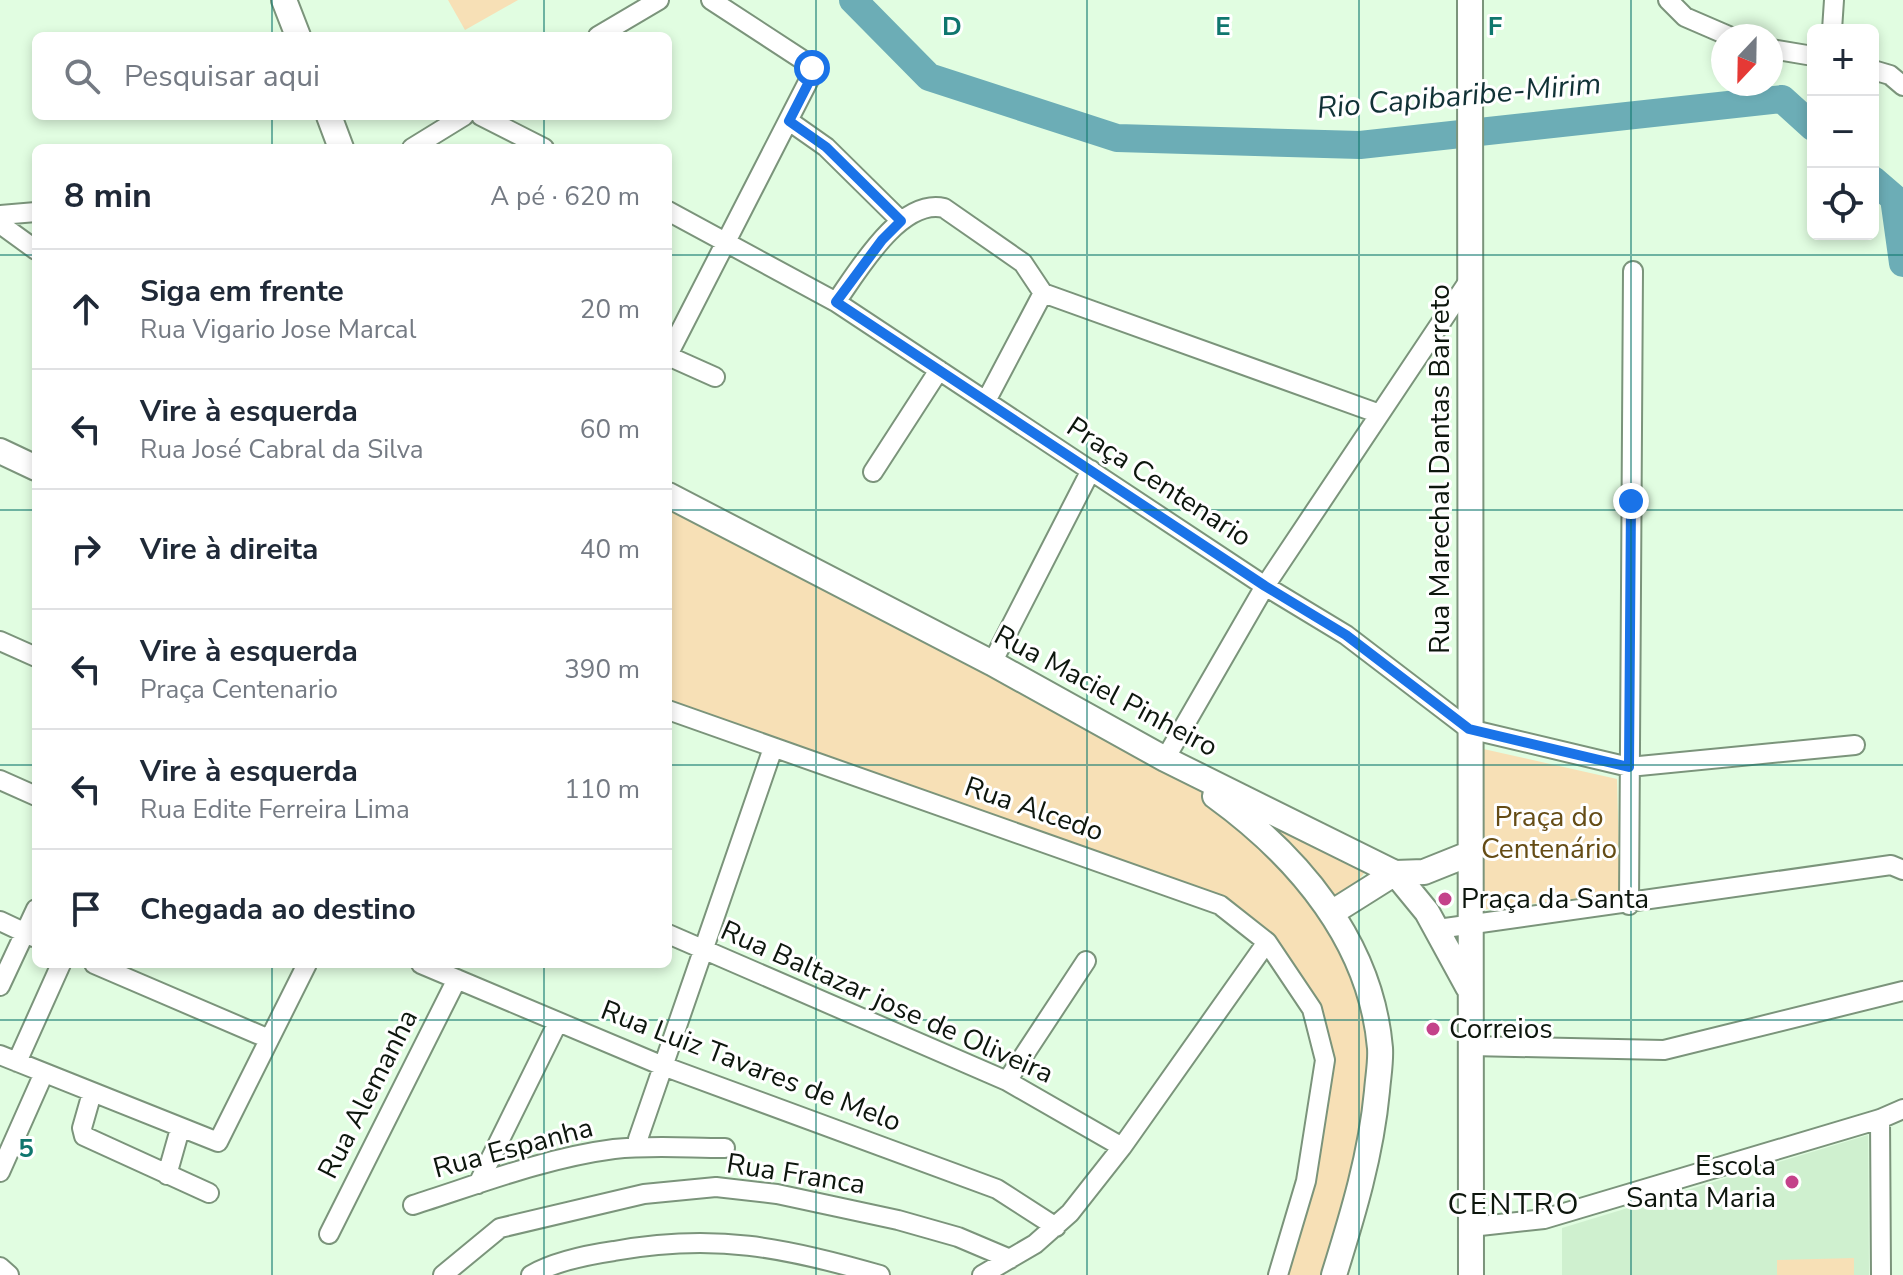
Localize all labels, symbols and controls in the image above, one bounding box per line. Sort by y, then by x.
text: D [942,9,962,44]
text: E [1215,9,1231,44]
text: F [1488,9,1502,44]
north arrow [1711,24,1783,96]
map controls [1807,24,1879,240]
button: + [1807,24,1879,96]
search box [32,32,672,120]
route start [794,50,830,86]
icon: search [60,54,104,98]
text: Pesquisar aqui [124,56,320,97]
water label: Rio Capibaribe-Mirim [1315,63,1603,129]
button: − [1807,96,1879,168]
button: locate [1807,168,1879,240]
text: 8 min [64,173,152,219]
text: A pé · 620 m [490,179,640,214]
text: Siga em frente [140,271,344,312]
street label: Rua Marechal Dantas Barreto [1421,284,1459,654]
icon: ahead [64,287,108,331]
text: 20 m [580,292,640,327]
text: Rua Vigario Jose Marcal [140,312,416,347]
text: Vire à esquerda [140,391,358,432]
icon: left [64,407,108,451]
street label: Praça Centenario [1059,408,1259,556]
text: 60 m [580,412,640,447]
text: Rua José Cabral da Silva [140,432,424,467]
route end [1613,483,1649,519]
icon: right [64,527,108,571]
text: Vire à direita [140,529,318,570]
text: 40 m [580,532,640,567]
street label: Rua Maciel Pinheiro [988,616,1224,766]
text: Vire à esquerda [140,631,358,672]
icon: left [64,647,108,691]
text: 390 m [564,652,640,687]
text: Praça Centenario [140,672,338,707]
text: Vire à esquerda [140,751,358,792]
icon: left [64,767,108,811]
street label: Rua Alcedo [959,768,1109,850]
text: 110 m [564,772,640,807]
text: Rua Edite Ferreira Lima [140,792,410,827]
park label: Praça do Centenário [1481,798,1617,868]
place label: Praça da Santa [1461,880,1649,918]
icon: arrive [64,887,108,931]
text: Chegada ao destino [140,889,416,930]
marker: Praça da Santa [1436,890,1454,908]
street label: Rua Baltazar jose de Oliveira [715,911,1059,1093]
street label: Rua Luiz Tavares de Melo [595,991,907,1141]
street label: Rua Alemanha [309,1003,427,1185]
place label: Correios [1449,1010,1553,1048]
marker: Correios [1424,1020,1442,1038]
street label: Rua Espanha [429,1108,597,1188]
text: 5 [18,1131,34,1166]
street label: Rua Franca [724,1144,868,1204]
place label: Escola Santa Maria [1626,1147,1776,1217]
marker: Escola Santa Maria [1783,1173,1801,1191]
district label: CENTRO [1448,1184,1580,1225]

